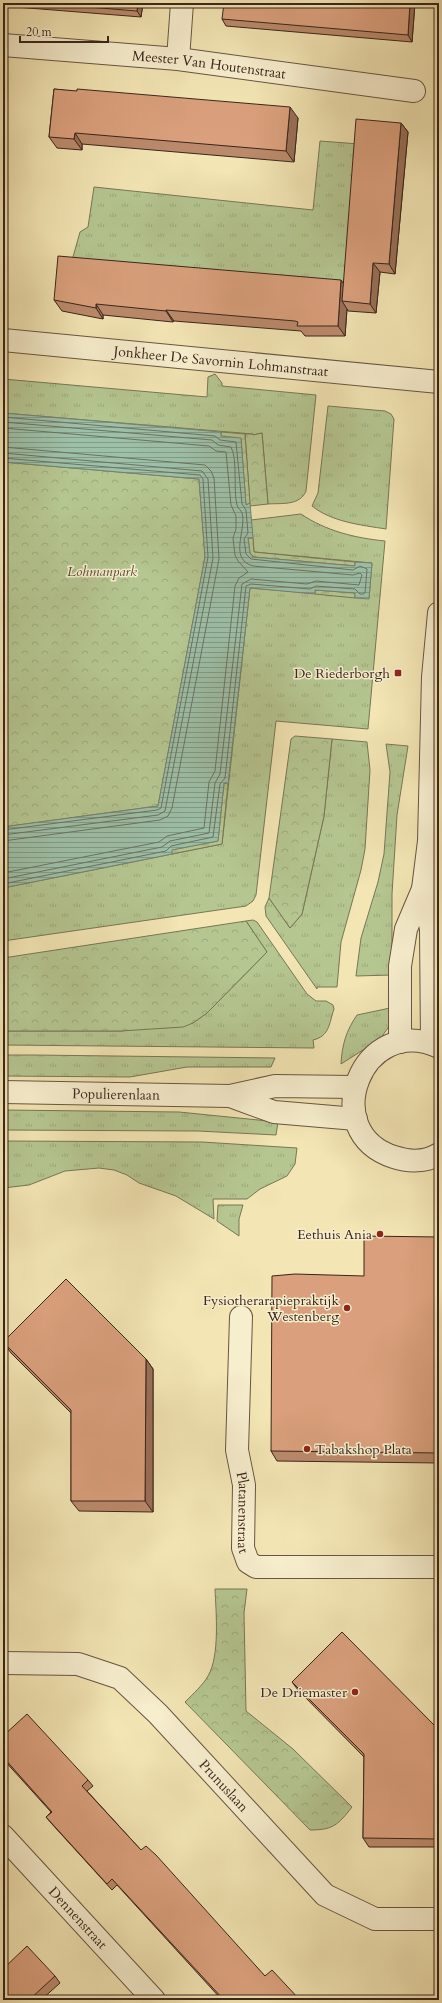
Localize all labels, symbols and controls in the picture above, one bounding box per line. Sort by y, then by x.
scale bar [20,18,108,44]
text: 20 m [26,24,53,40]
street label: Meester Van Houtenstraat [131,46,288,84]
street label: Jonkheer De Savornin Lohmanstraat [111,342,330,381]
park label: Lohmanpark [67,562,137,581]
place label: De Riederborgh [294,664,390,683]
marker: De Riederborgh [393,668,403,678]
street label: Populierenlaan [72,1084,160,1105]
place label: Eethuis Ania [297,1225,372,1244]
marker: Eethuis Ania [375,1229,385,1239]
place label: Fysiotherarapiepraktijk Westenberg [203,1291,340,1326]
marker: Fysiotherarapiepraktijk Westenberg [342,1303,352,1313]
place label: Tabakshop Plata [315,1440,412,1459]
marker: Tabakshop Plata [302,1444,312,1454]
street label: Platanenstraat [232,1470,253,1557]
place label: De Driemaster [260,1683,348,1702]
marker: De Driemaster [350,1687,360,1697]
street label: Prunuslaan [195,1756,253,1816]
street label: Dennenstraat [44,1883,112,1954]

